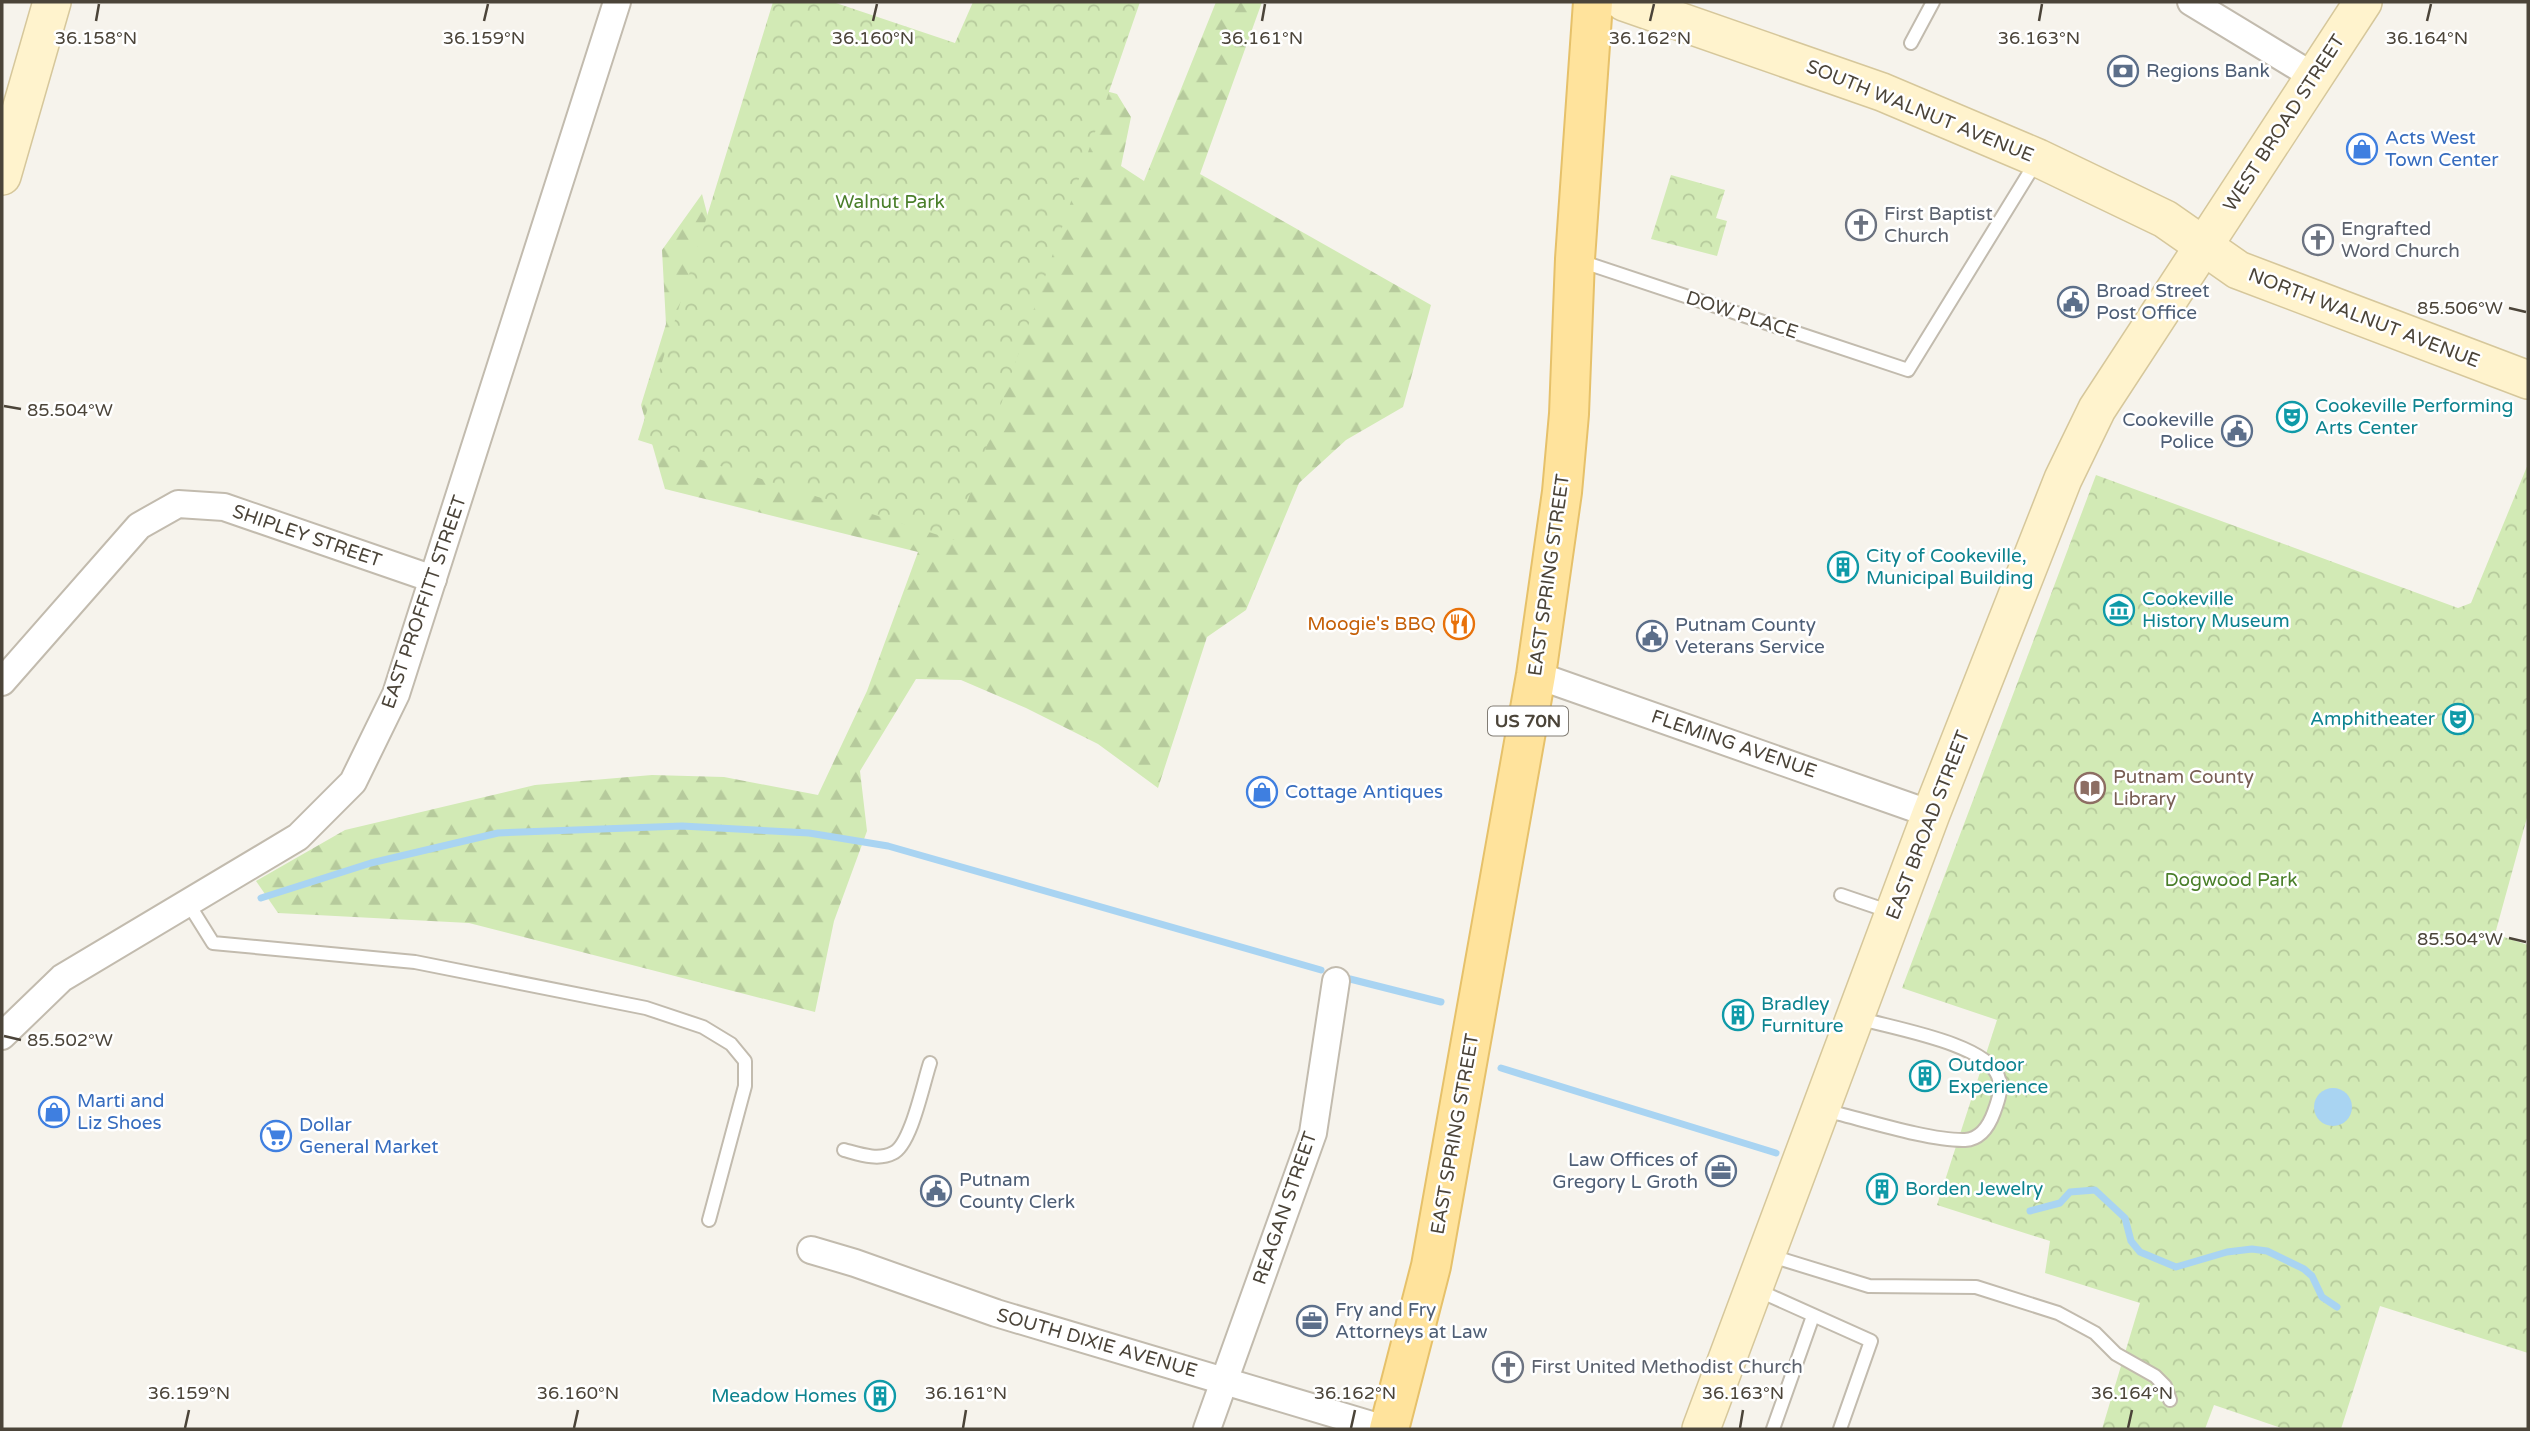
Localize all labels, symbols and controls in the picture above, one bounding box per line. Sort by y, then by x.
text: 36.158°N [55,27,137,49]
text: 36.159°N [443,27,525,49]
text: 36.160°N [832,27,914,49]
text: 36.161°N [1221,27,1303,49]
text: 36.162°N [1609,27,1691,49]
text: 36.163°N [1998,27,2080,49]
text: 36.164°N [2386,27,2468,49]
street label: WEST BROAD STREET [2219,30,2350,215]
bank icon: Regions Bank [2106,54,2140,88]
street label: SOUTH WALNUT AVENUE [1803,55,2037,167]
place label: Regions Bank [2146,60,2270,82]
place label: Acts West Town Center [2385,127,2499,171]
shop icon: Acts West Town Center [2345,132,2379,166]
park label: Walnut Park [835,191,945,213]
place label: First Baptist Church [1884,203,1993,247]
church icon: First Baptist Church [1844,208,1878,242]
place label: Engrafted Word Church [2341,218,2460,262]
church icon: Engrafted Word Church [2301,223,2335,257]
street label: NORTH WALNUT AVENUE [2245,264,2483,372]
place label: Broad Street Post Office [2096,280,2210,324]
public building icon: Broad Street Post Office [2056,285,2090,319]
street label: DOW PLACE [1683,287,1801,343]
text: 85.506°W [2417,297,2503,319]
place label: Cookeville Performing Arts Center [2315,395,2514,439]
text: 85.504°W [27,399,113,421]
theatre icon: Cookeville Performing Arts Center [2275,400,2309,434]
place label: Cookeville Police [2122,409,2214,453]
public building icon: Cookeville Police [2220,414,2254,448]
street label: EAST SPRING STREET [1524,472,1574,677]
street label: EAST PROFFITT STREET [377,492,471,712]
street label: SHIPLEY STREET [230,500,385,572]
place label: City of Cookeville, Municipal Building [1866,545,2034,589]
building icon: City of Cookeville, Municipal Building [1826,550,1860,584]
place label: Cookeville History Museum [2142,588,2290,632]
museum icon: Cookeville History Museum [2102,593,2136,627]
restaurant icon: Moogie's BBQ [1442,607,1476,641]
place label: Moogie's BBQ [1307,613,1436,635]
place label: Putnam County Veterans Service [1675,614,1825,658]
public building icon: Putnam County Veterans Service [1635,619,1669,653]
theatre icon: Amphitheater [2441,702,2475,736]
street label: FLEMING AVENUE [1648,705,1820,783]
road number: US 70N [1488,706,1568,736]
place label: Amphitheater [2310,708,2436,730]
street label: EAST BROAD STREET [1882,727,1974,923]
place label: Putnam County Library [2113,766,2254,810]
library icon: Putnam County Library [2073,771,2107,805]
shop icon: Cottage Antiques [1245,775,1279,809]
place label: Cottage Antiques [1285,781,1443,803]
park label: Dogwood Park [2165,869,2297,891]
text: 85.504°W [2417,928,2503,950]
place label: Bradley Furniture [1761,993,1844,1037]
building icon: Bradley Furniture [1721,998,1755,1032]
text: 85.502°W [27,1029,113,1051]
street label: EAST SPRING STREET [1426,1031,1484,1236]
place label: Outdoor Experience [1948,1054,2048,1098]
building icon: Outdoor Experience [1908,1059,1942,1093]
place label: Marti and Liz Shoes [77,1090,164,1134]
shop icon: Marti and Liz Shoes [37,1095,71,1129]
place label: Dollar General Market [299,1114,439,1158]
supermarket icon: Dollar General Market [259,1119,293,1153]
street label: REAGAN STREET [1249,1128,1322,1287]
place label: Law Offices of Gregory L Groth [1552,1149,1699,1193]
office icon: Law Offices of Gregory L Groth [1704,1154,1738,1188]
place label: Putnam County Clerk [959,1169,1075,1213]
building icon: Borden Jewelry [1865,1172,1899,1206]
public building icon: Putnam County Clerk [919,1174,953,1208]
place label: Borden Jewelry [1905,1178,2043,1200]
place label: Fry and Fry Attorneys at Law [1335,1299,1488,1343]
street label: SOUTH DIXIE AVENUE [994,1304,1200,1382]
office icon: Fry and Fry Attorneys at Law [1295,1304,1329,1338]
church icon: First United Methodist Church [1491,1350,1525,1384]
place label: First United Methodist Church [1531,1356,1803,1378]
building icon: Meadow Homes [863,1379,897,1413]
text: 36.159°N [148,1382,230,1404]
text: 36.160°N [537,1382,619,1404]
text: 36.161°N [925,1382,1007,1404]
text: 36.162°N [1314,1382,1396,1404]
text: 36.163°N [1702,1382,1784,1404]
text: 36.164°N [2091,1382,2173,1404]
place label: Meadow Homes [711,1385,857,1407]

